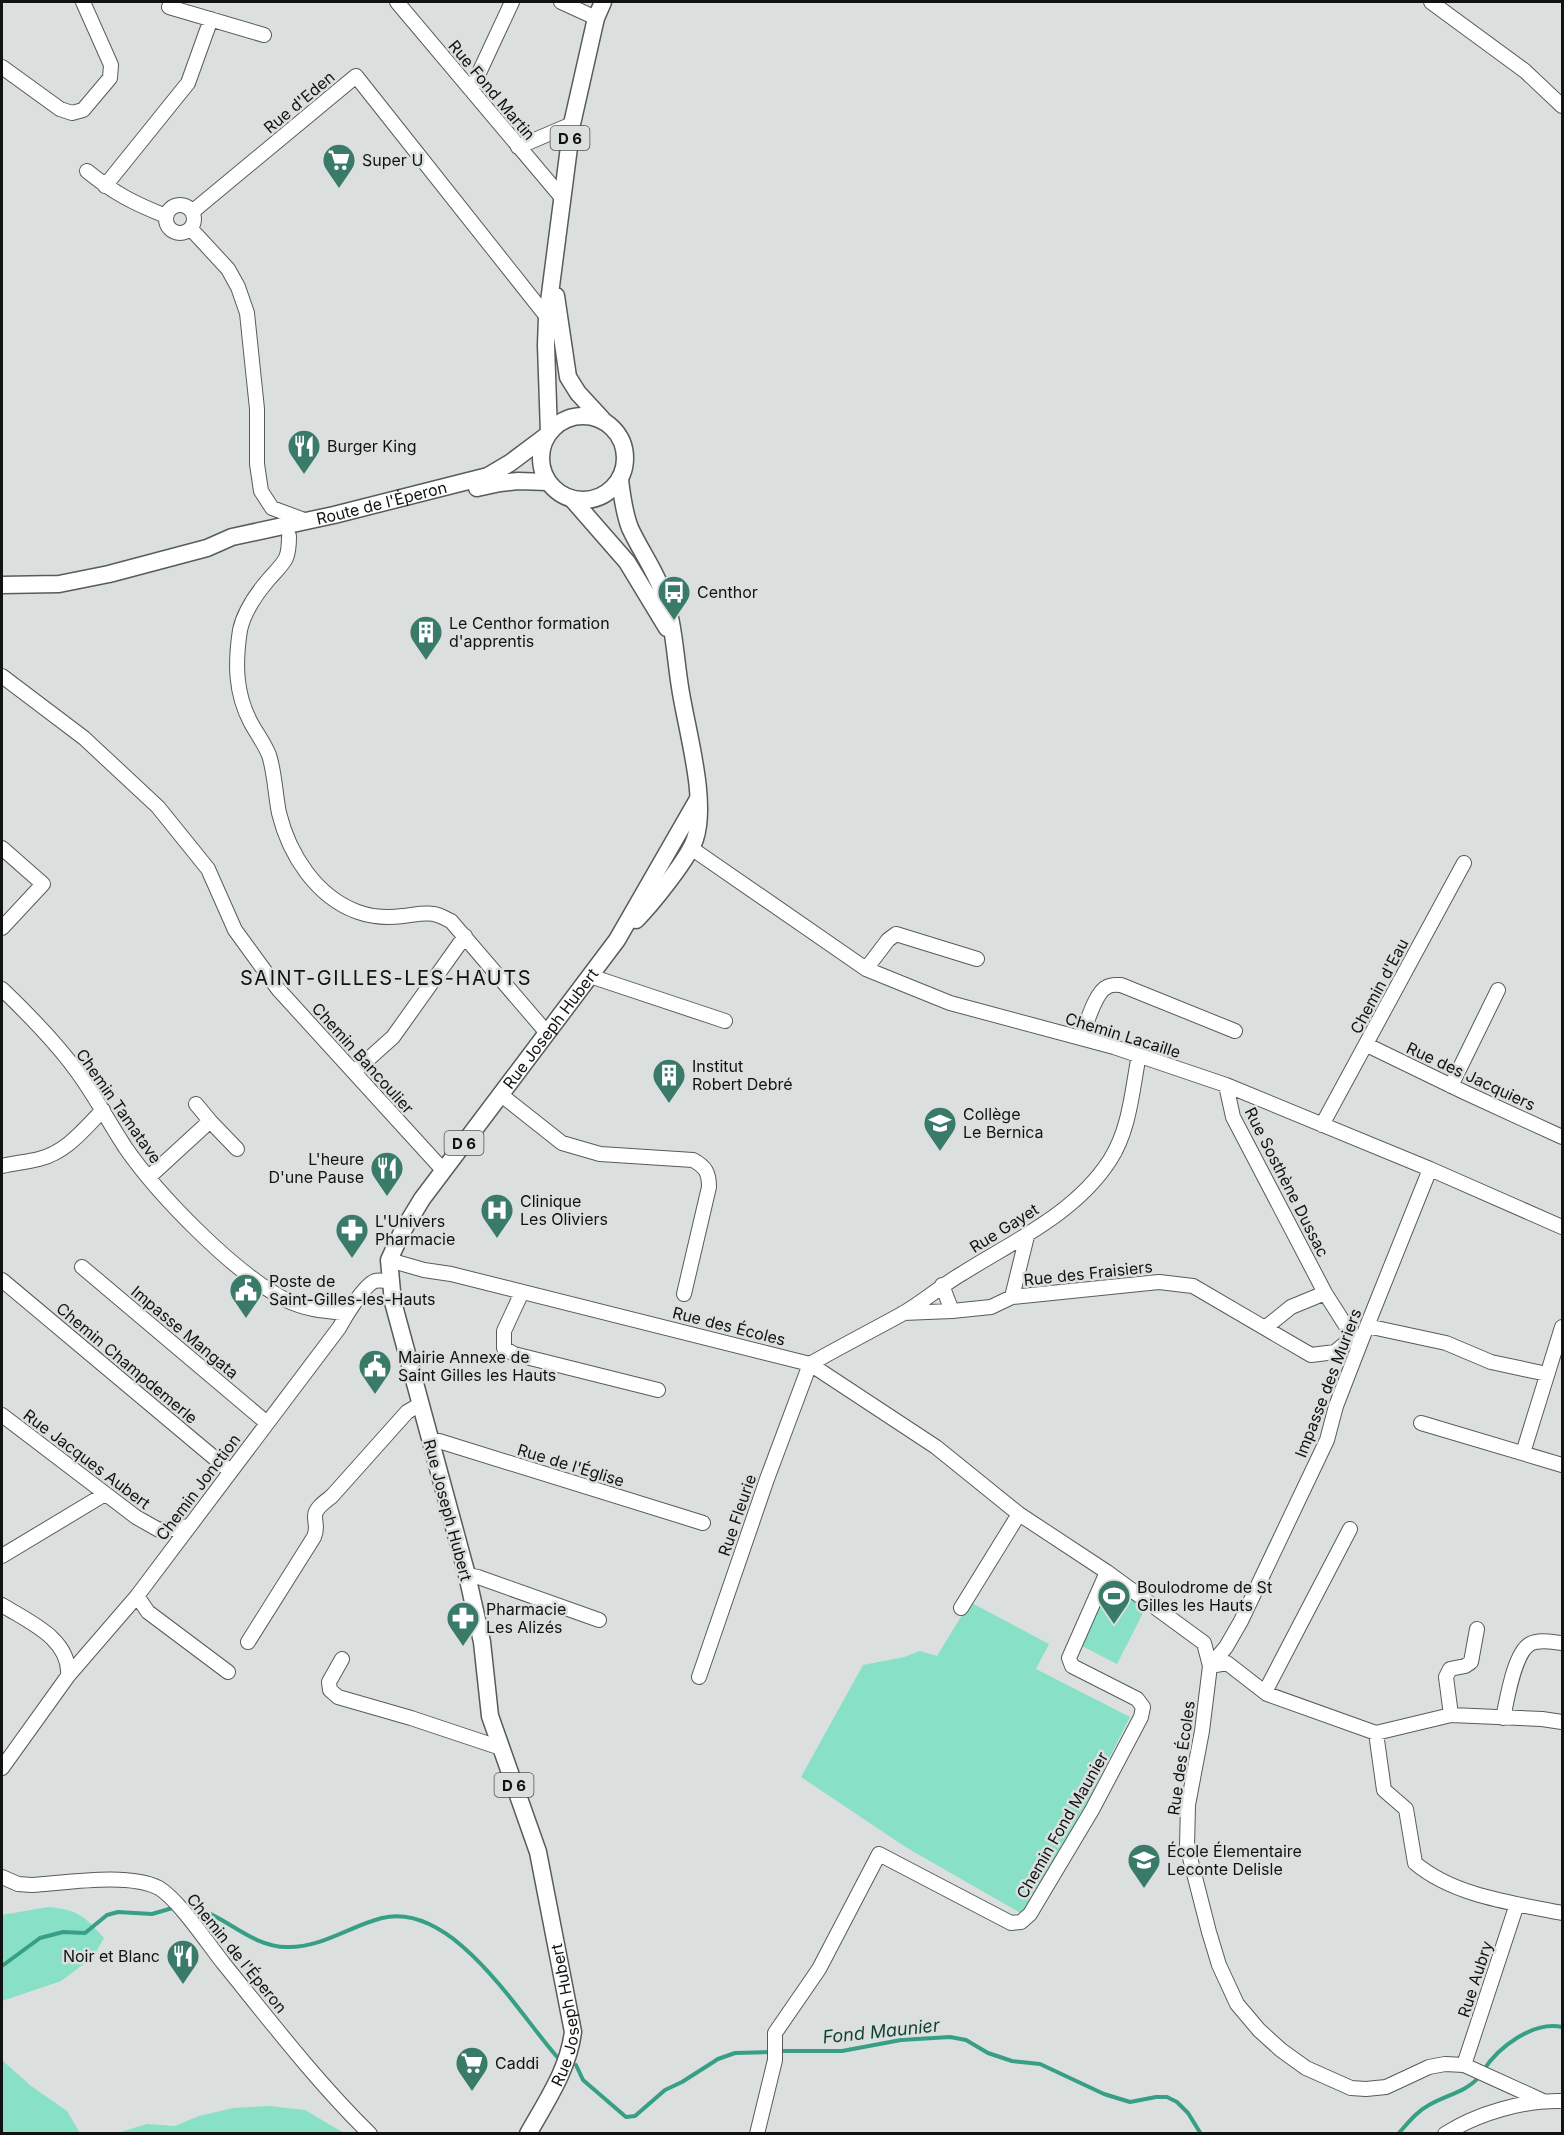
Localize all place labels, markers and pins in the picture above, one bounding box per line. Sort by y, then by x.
supermarket icon: Super U [321,142,357,189]
place label: Super U [362,150,423,170]
restaurant icon: Burger King [286,428,322,475]
place label: Burger King [327,436,417,456]
bus stop icon: Centhor [656,574,692,621]
place label: Centhor [697,582,758,602]
place label: Le Centhor formation d'apprentis [449,613,610,651]
building icon: Le Centhor formation d'apprentis [408,614,444,661]
place label: Institut Robert Debré [692,1056,793,1094]
building icon: Institut Robert Debré [651,1057,687,1104]
place label: Collège Le Bernica [963,1104,1044,1142]
school or university icon: Collège Le Bernica [922,1105,958,1152]
place label: L'heure D'une Pause [268,1149,364,1187]
restaurant icon: L'heure D'une Pause [369,1150,405,1197]
place label: Clinique Les Oliviers [520,1191,608,1229]
hospital icon: Clinique Les Oliviers [479,1192,515,1239]
place label: L'Univers Pharmacie [375,1211,455,1249]
pharmacy icon: L'Univers Pharmacie [334,1212,370,1259]
place label: Poste de Saint-Gilles-les-Hauts [269,1271,435,1309]
public building icon: Poste de Saint-Gilles-les-Hauts [228,1272,264,1319]
place label: Mairie Annexe de Saint Gilles les Hauts [398,1347,556,1385]
public building icon: Mairie Annexe de Saint Gilles les Hauts [357,1348,393,1395]
place label: Boulodrome de St Gilles les Hauts [1137,1577,1272,1615]
sports icon: Boulodrome de St Gilles les Hauts [1096,1578,1132,1625]
place label: Pharmacie Les Alizés [486,1599,566,1637]
pharmacy icon: Pharmacie Les Alizés [445,1600,481,1647]
place label: École Élementaire Leconte Delisle [1167,1841,1302,1879]
school or university icon: École Élementaire Leconte Delisle [1126,1842,1162,1889]
restaurant icon: Noir et Blanc [165,1938,201,1985]
place label: Noir et Blanc [63,1946,160,1966]
supermarket icon: Caddi [454,2045,490,2092]
place label: Caddi [495,2053,539,2073]

